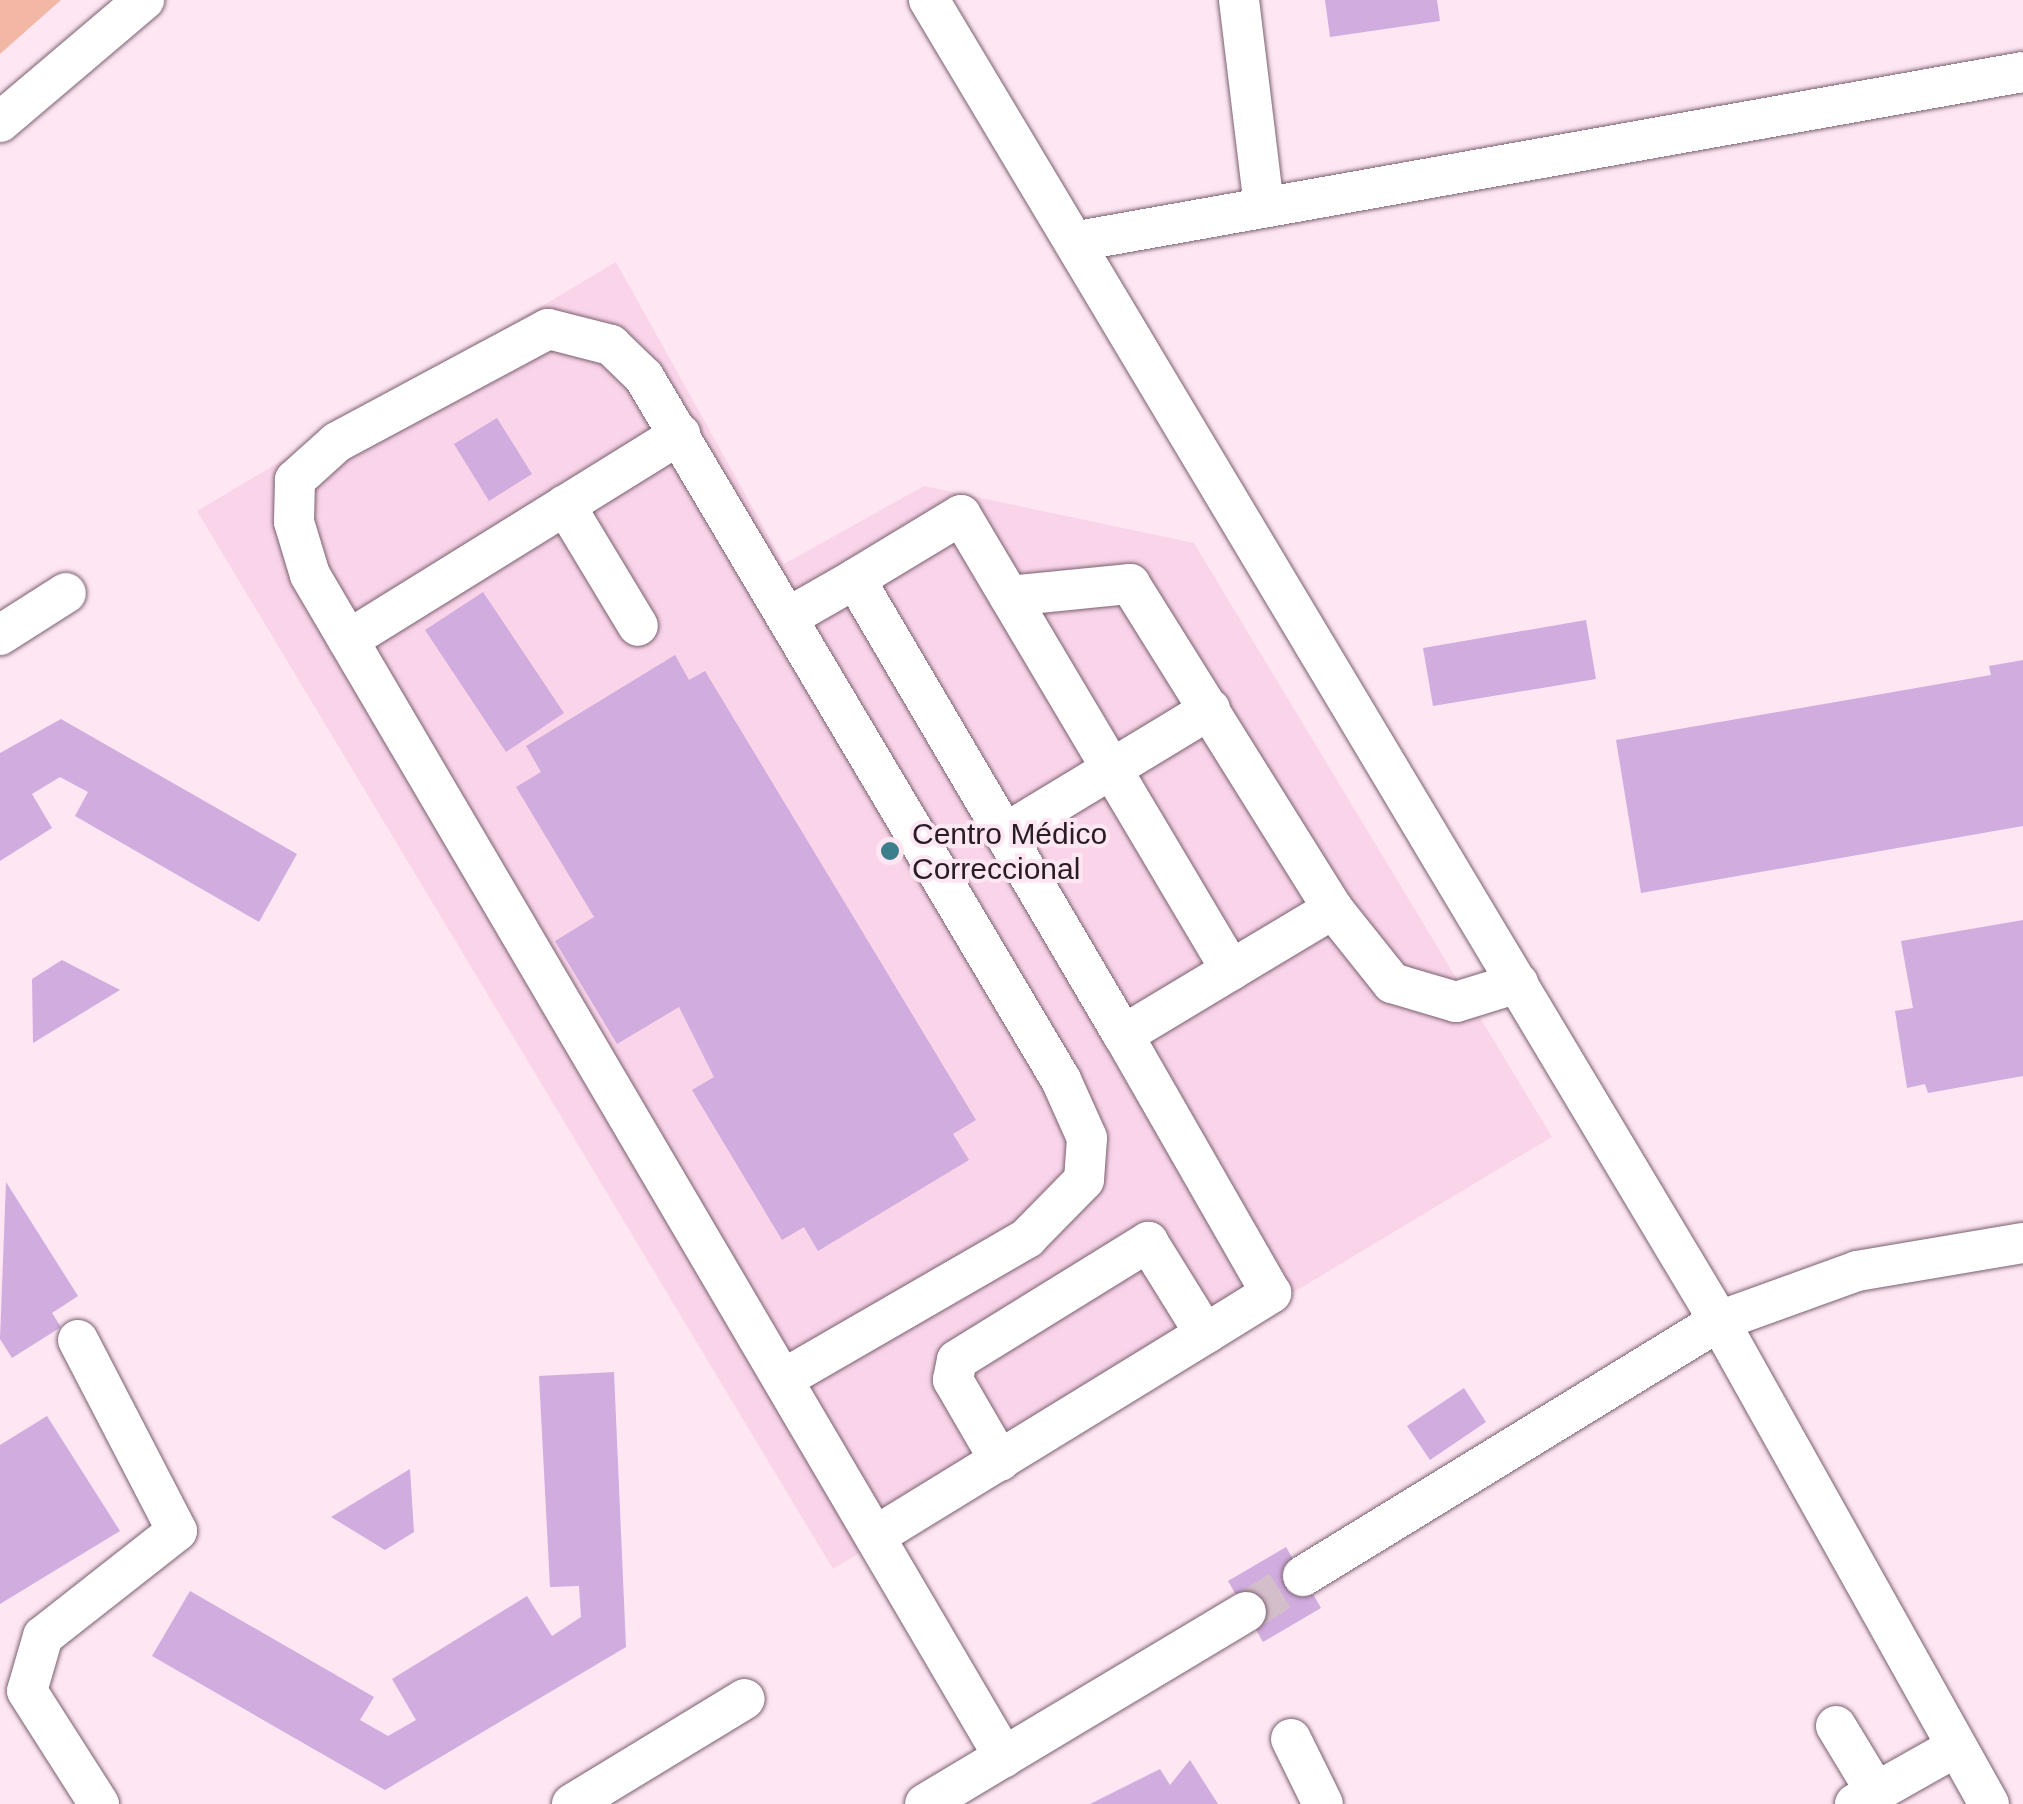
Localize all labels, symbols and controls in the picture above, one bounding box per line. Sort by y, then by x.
place label: Centro Médico Correccional [912,816,1107,886]
marker: Centro Médico Correccional [877,838,903,864]

